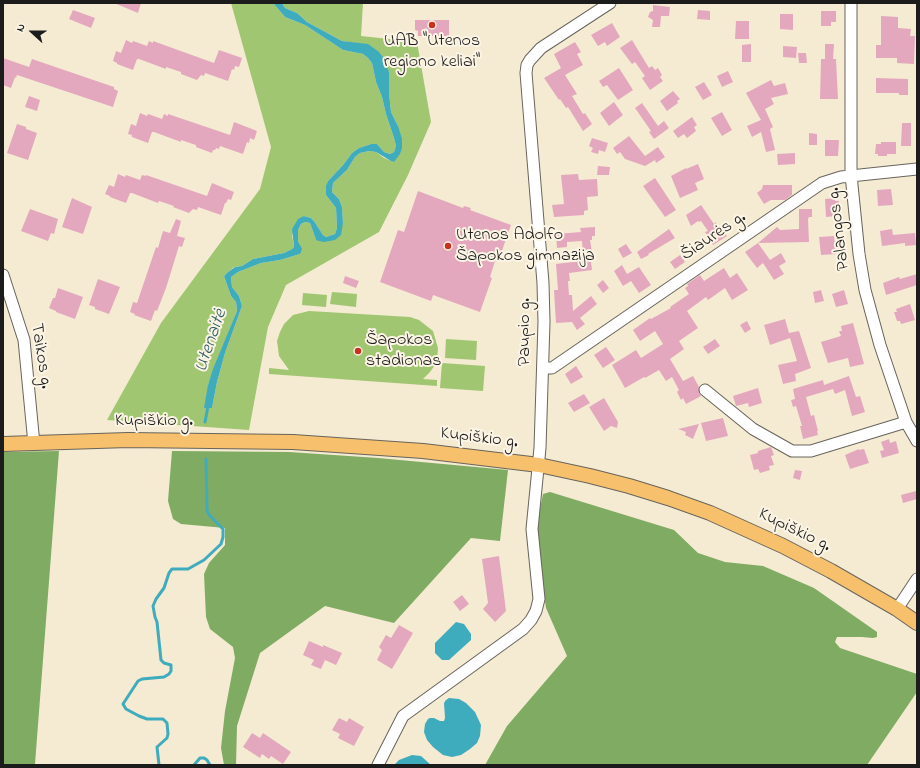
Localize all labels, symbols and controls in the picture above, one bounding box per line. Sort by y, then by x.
north arrow [12,12,52,52]
marker: UAB "Utenos regiono keliai" [427,20,437,30]
text: N [12,21,30,34]
place label: UAB "Utenos regiono keliai" [384,31,480,74]
street label: Palangos g. [824,186,856,272]
street label: Šiaurės g. [677,207,751,267]
place label: Utenos Adolfo Šapokos gimnazija [456,225,595,268]
marker: Utenos Adolfo Šapokos gimnazija [443,241,453,251]
street label: Paupio g. [515,298,537,366]
water label: Utenaitė [191,307,233,375]
street label: Taikos g. [24,322,56,390]
place label: Šapokos stadionas [366,330,441,372]
marker: Šapokos stadionas [353,346,363,356]
street label: Kupiškio g. [115,411,193,433]
street label: Kupiškio g. [439,424,519,454]
street label: Kupiškio g. [754,504,834,558]

